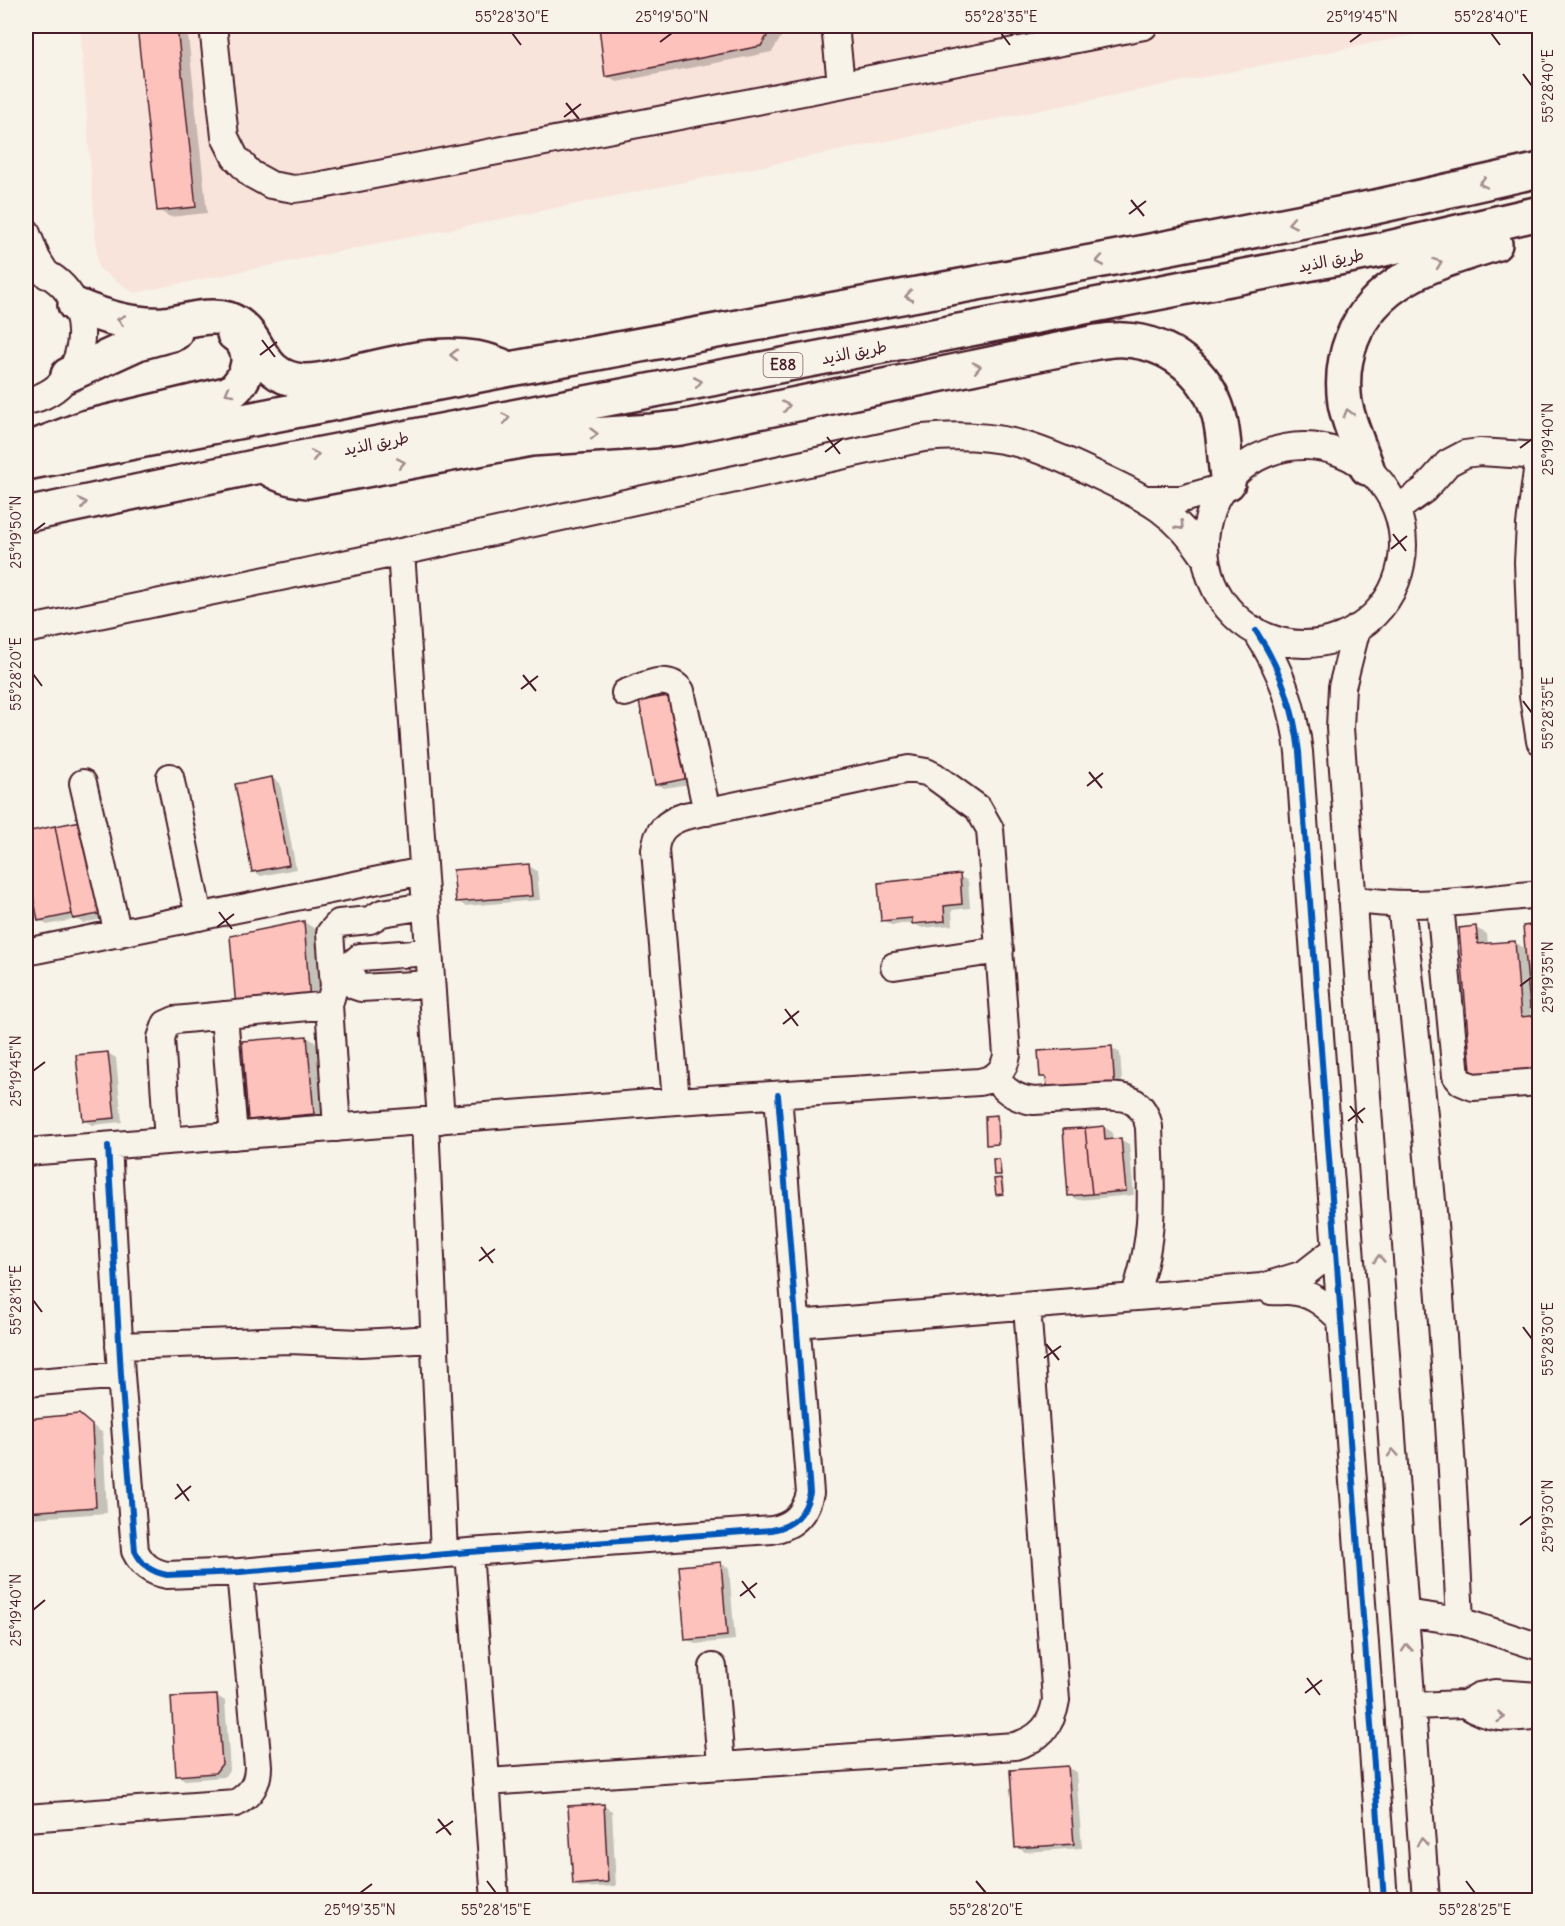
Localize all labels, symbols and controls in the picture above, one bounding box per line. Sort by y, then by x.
text: 55°28'30"E [475,7,549,26]
text: 25°19'50"N [635,7,709,26]
text: 55°28'35"E [964,7,1038,26]
text: 25°19'45"N [1326,7,1398,26]
text: 55°28'40"E [1454,7,1528,26]
text: 55°28'40"E [1538,49,1557,123]
one-way arrow [1478,176,1488,189]
one-way arrow [1287,216,1297,229]
street label: طريق الذيد [1296,244,1366,276]
one-way arrow [1096,254,1105,266]
one-way arrow [1432,258,1443,270]
one-way arrow [904,289,914,302]
one-way arrow [116,314,126,327]
street label: طريق الذيد [819,336,889,368]
one-way arrow [449,349,458,361]
road number: E88 [764,353,802,377]
one-way arrow [972,361,982,374]
one-way arrow [693,376,703,389]
one-way arrow [225,385,235,396]
one-way arrow [781,400,791,413]
text: 25°19'40"N [1538,403,1557,475]
one-way arrow [1343,408,1355,419]
one-way arrow [501,412,511,425]
street label: طريق الذيد [341,427,411,459]
one-way arrow [589,428,598,440]
one-way arrow [310,449,320,462]
one-way arrow [396,457,406,470]
text: 25°19'50"N [6,495,25,569]
one-way arrow [77,497,87,510]
one-way arrow [1173,519,1184,529]
text: 55°28'20"E [6,637,25,711]
text: 55°28'35"E [1538,676,1557,750]
text: 25°19'35"N [1538,941,1557,1013]
text: 25°19'45"N [6,1035,25,1107]
one-way arrow [1373,1254,1386,1263]
text: 55°28'15"E [6,1265,25,1335]
text: 55°28'30"E [1538,1302,1557,1376]
one-way arrow [1387,1449,1400,1458]
text: 25°19'30"N [1538,1479,1557,1553]
text: 25°19'40"N [6,1574,25,1646]
one-way arrow [1401,1643,1414,1652]
one-way arrow [1497,1710,1506,1723]
one-way arrow [1416,1838,1429,1847]
text: 25°19'35"N [324,1900,396,1919]
text: 55°28'15"E [461,1900,531,1919]
text: 55°28'20"E [949,1900,1023,1919]
text: 55°28'25"E [1439,1900,1512,1919]

